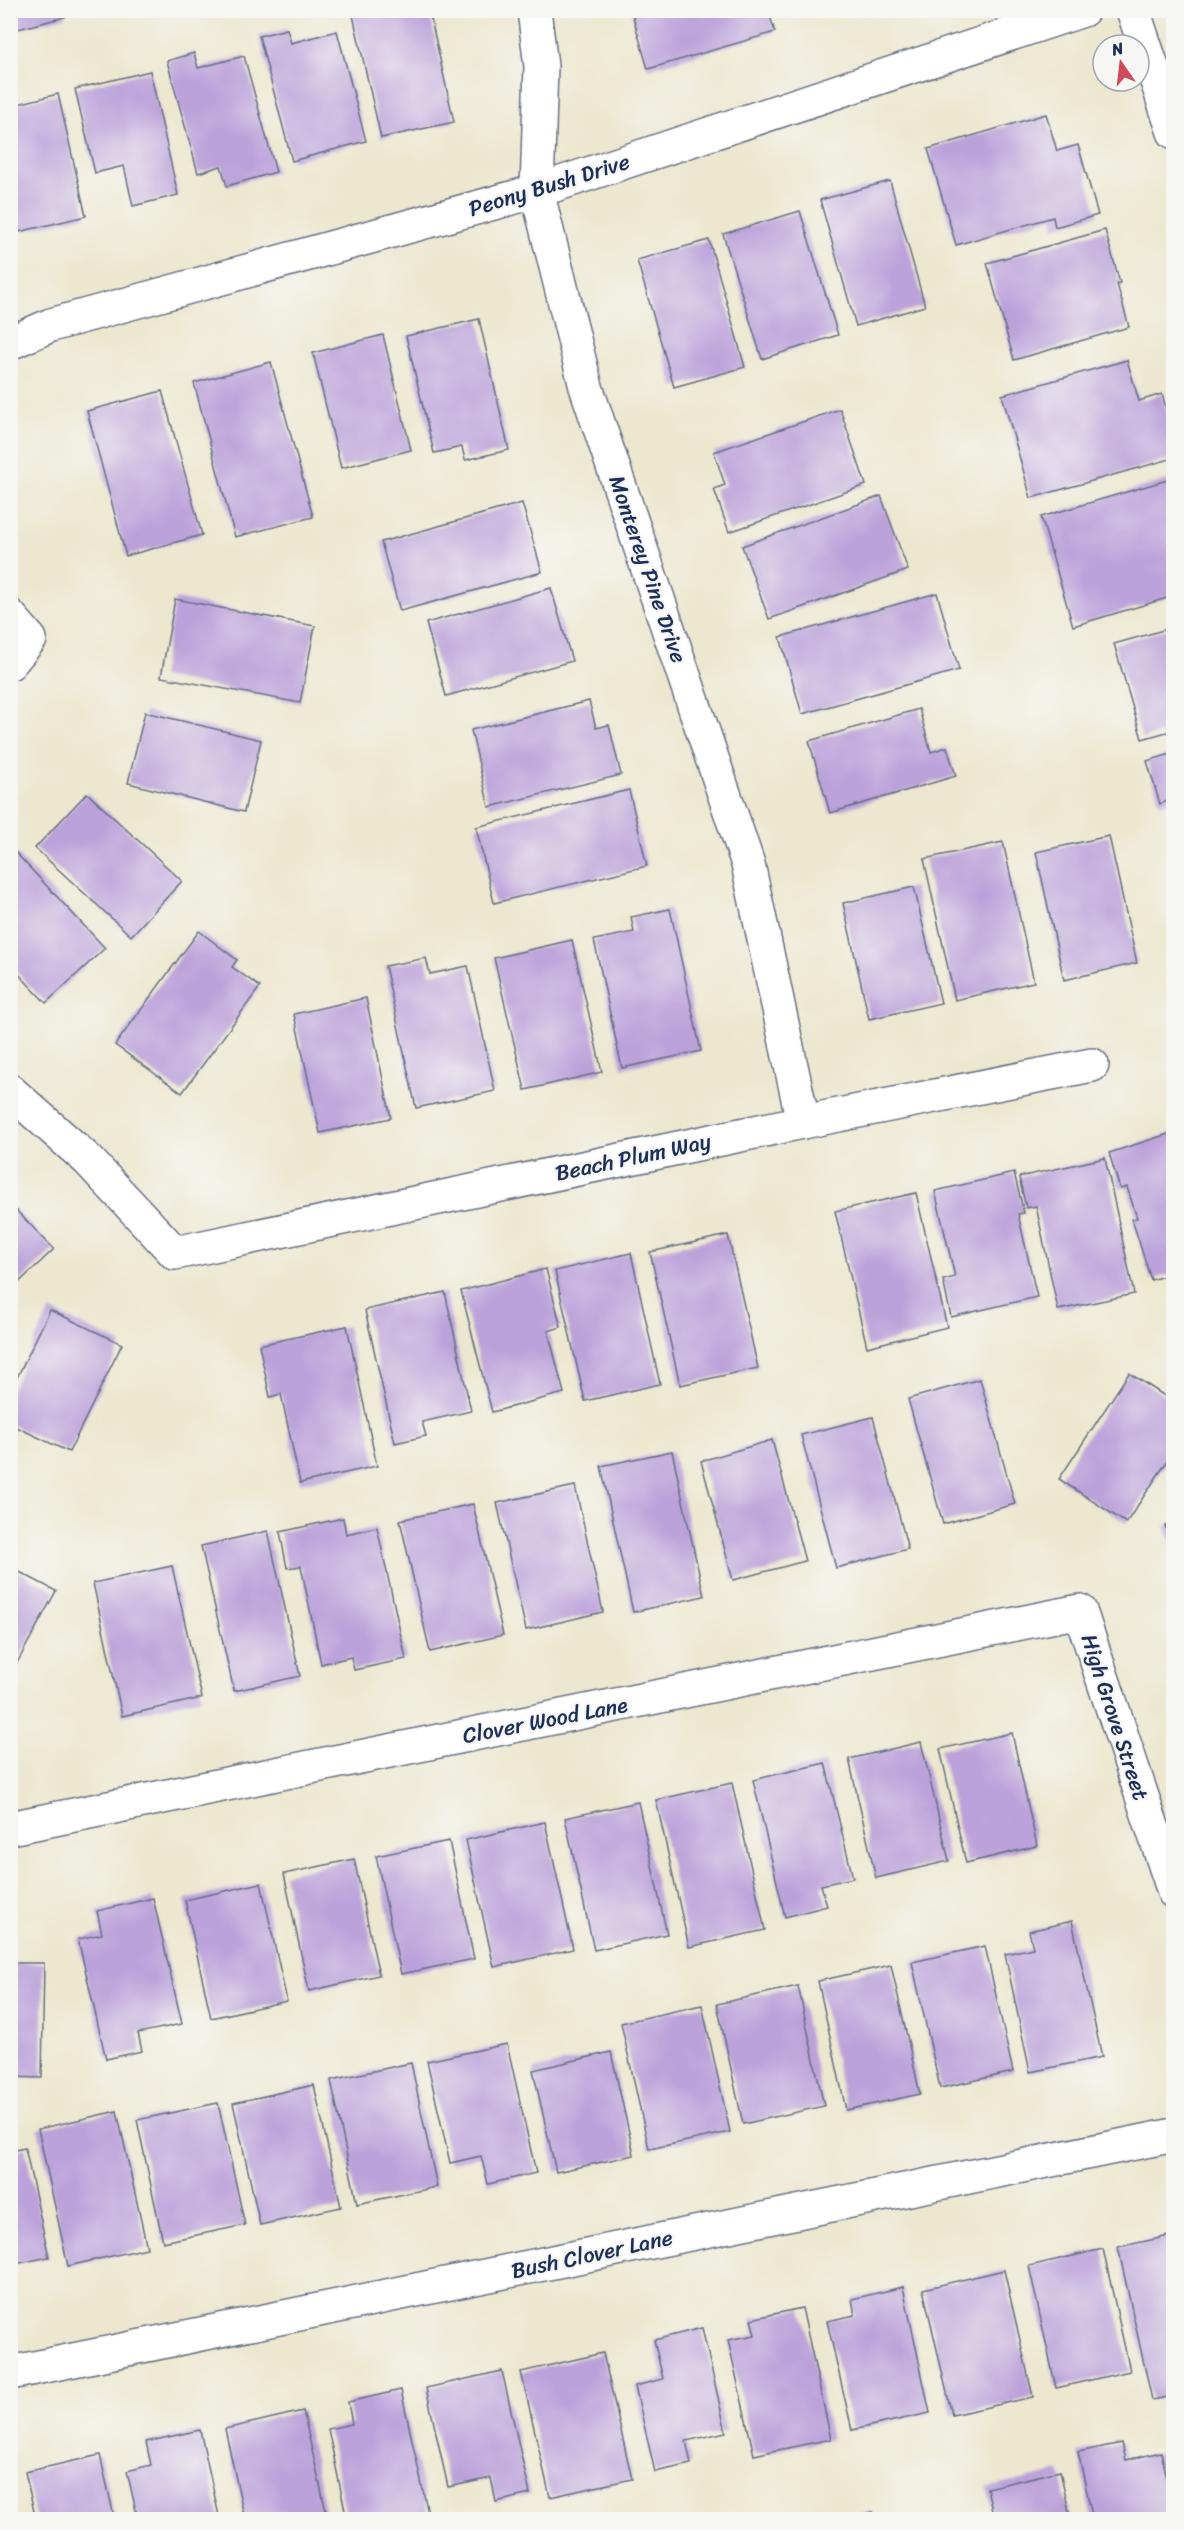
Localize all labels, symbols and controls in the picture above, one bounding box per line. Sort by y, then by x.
north arrow [1091,33,1151,93]
text: N [1108,33,1127,65]
street label: Peony Bush Drive [464,142,634,228]
street label: Monterey Pine Drive [598,470,698,668]
street label: Beach Plum Way [552,1121,715,1193]
street label: High Grove Street [1070,1629,1160,1806]
street label: Clover Wood Lane [459,1685,631,1755]
street label: Bush Clover Lane [508,2218,676,2290]

